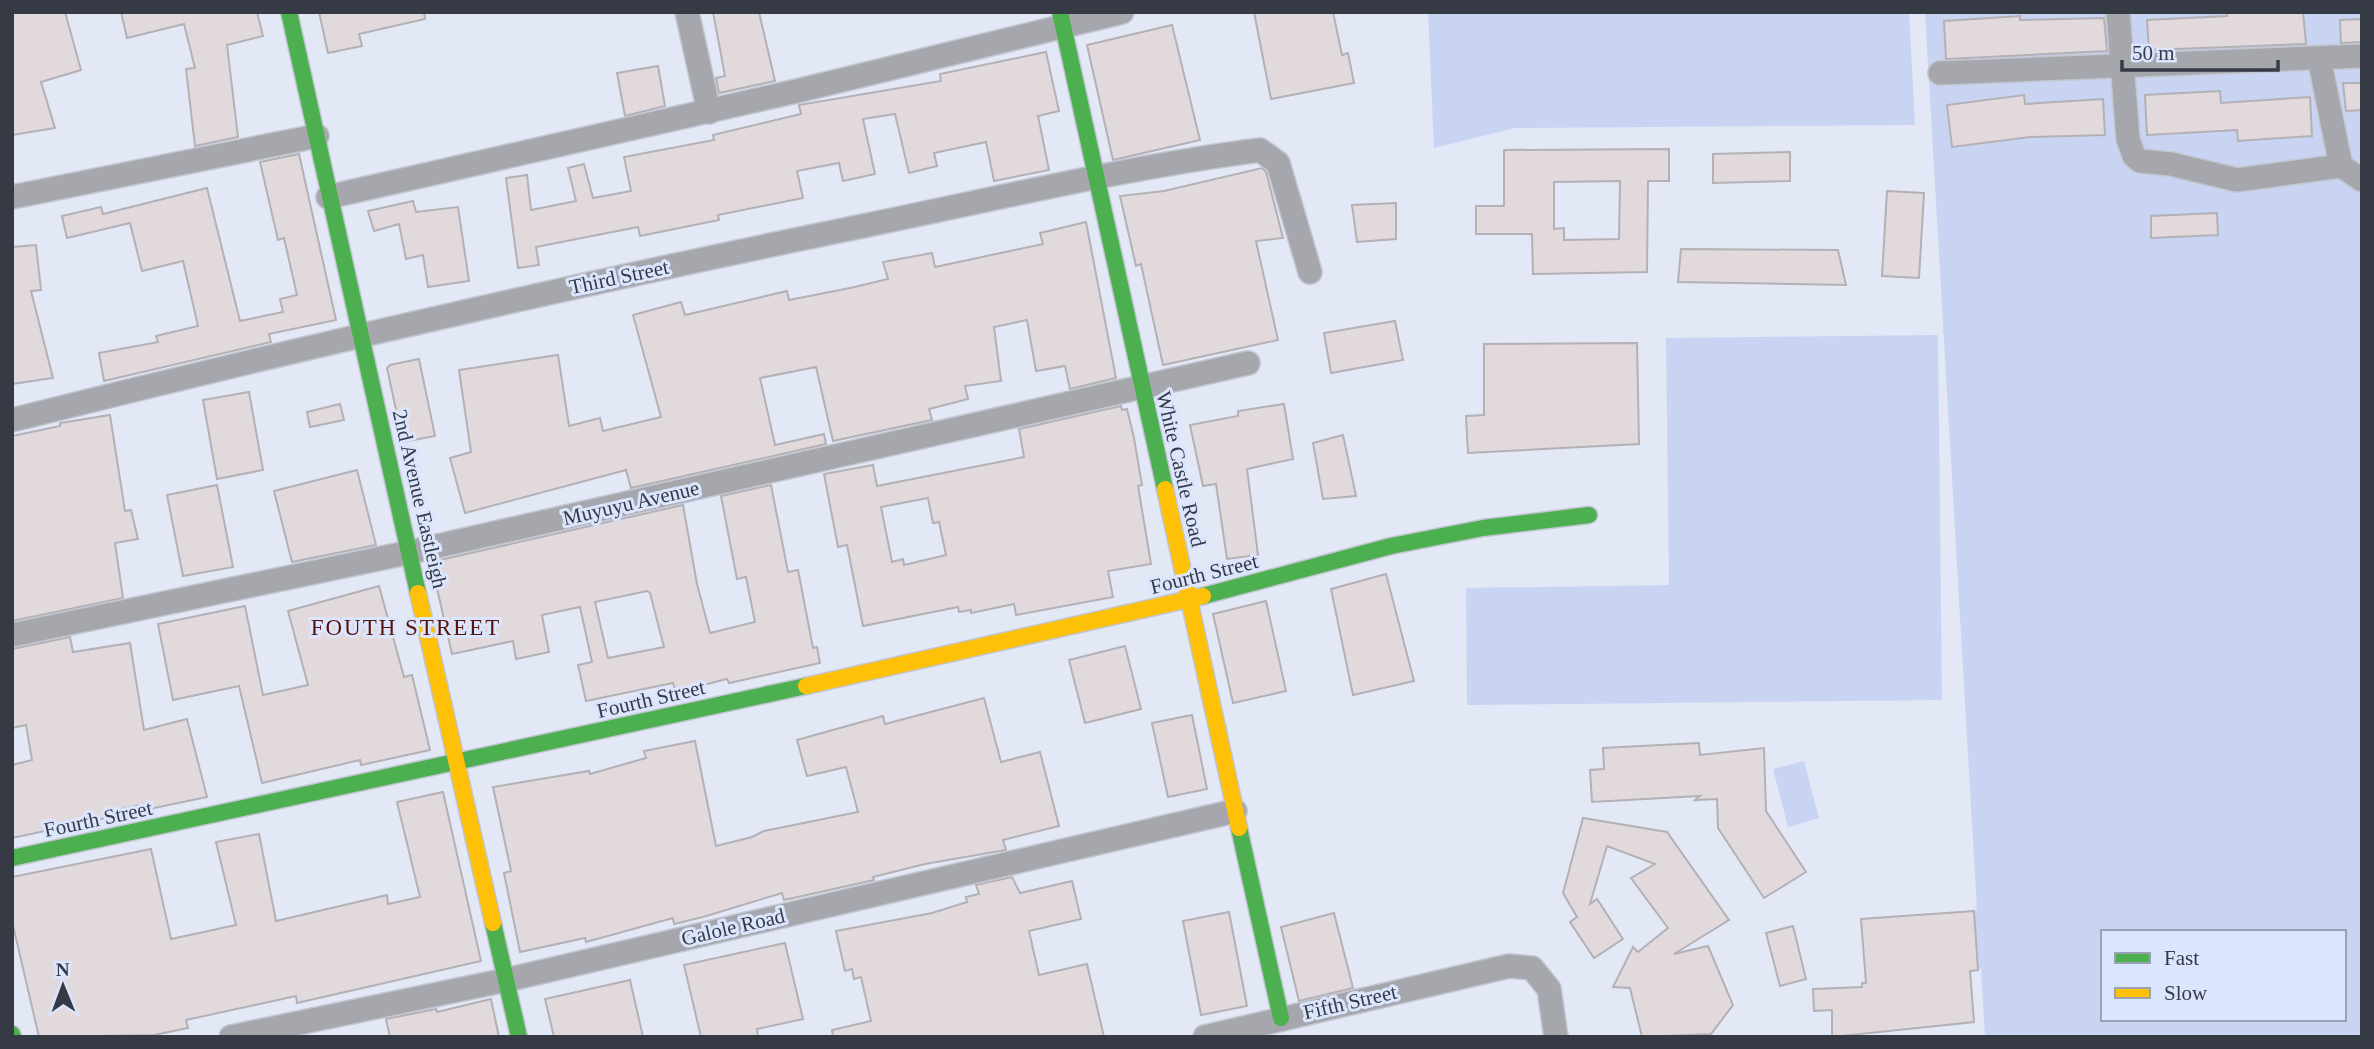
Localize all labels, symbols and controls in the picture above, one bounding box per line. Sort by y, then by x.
scale bar [2122,28,2278,72]
text: 50 m [2132,41,2175,65]
street label: Third Street [567,255,671,299]
street label: White Castle Road [1151,389,1211,549]
street label: 2nd Avenue Eastleigh [388,407,452,591]
street label: Muyuyu Avenue [561,476,701,530]
street label: Fourth Street [1148,549,1261,599]
district label: FOUTH STREET [311,615,501,640]
street label: Fourth Street [595,675,708,723]
street label: Fourth Street [42,796,155,842]
street label: Galole Road [679,903,788,951]
legend [2101,930,2346,1021]
text: Fast [2164,946,2199,970]
north arrow [28,951,98,1021]
text: N [56,959,70,980]
street label: Fifth Street [1301,980,1399,1024]
text: Slow [2164,981,2208,1005]

